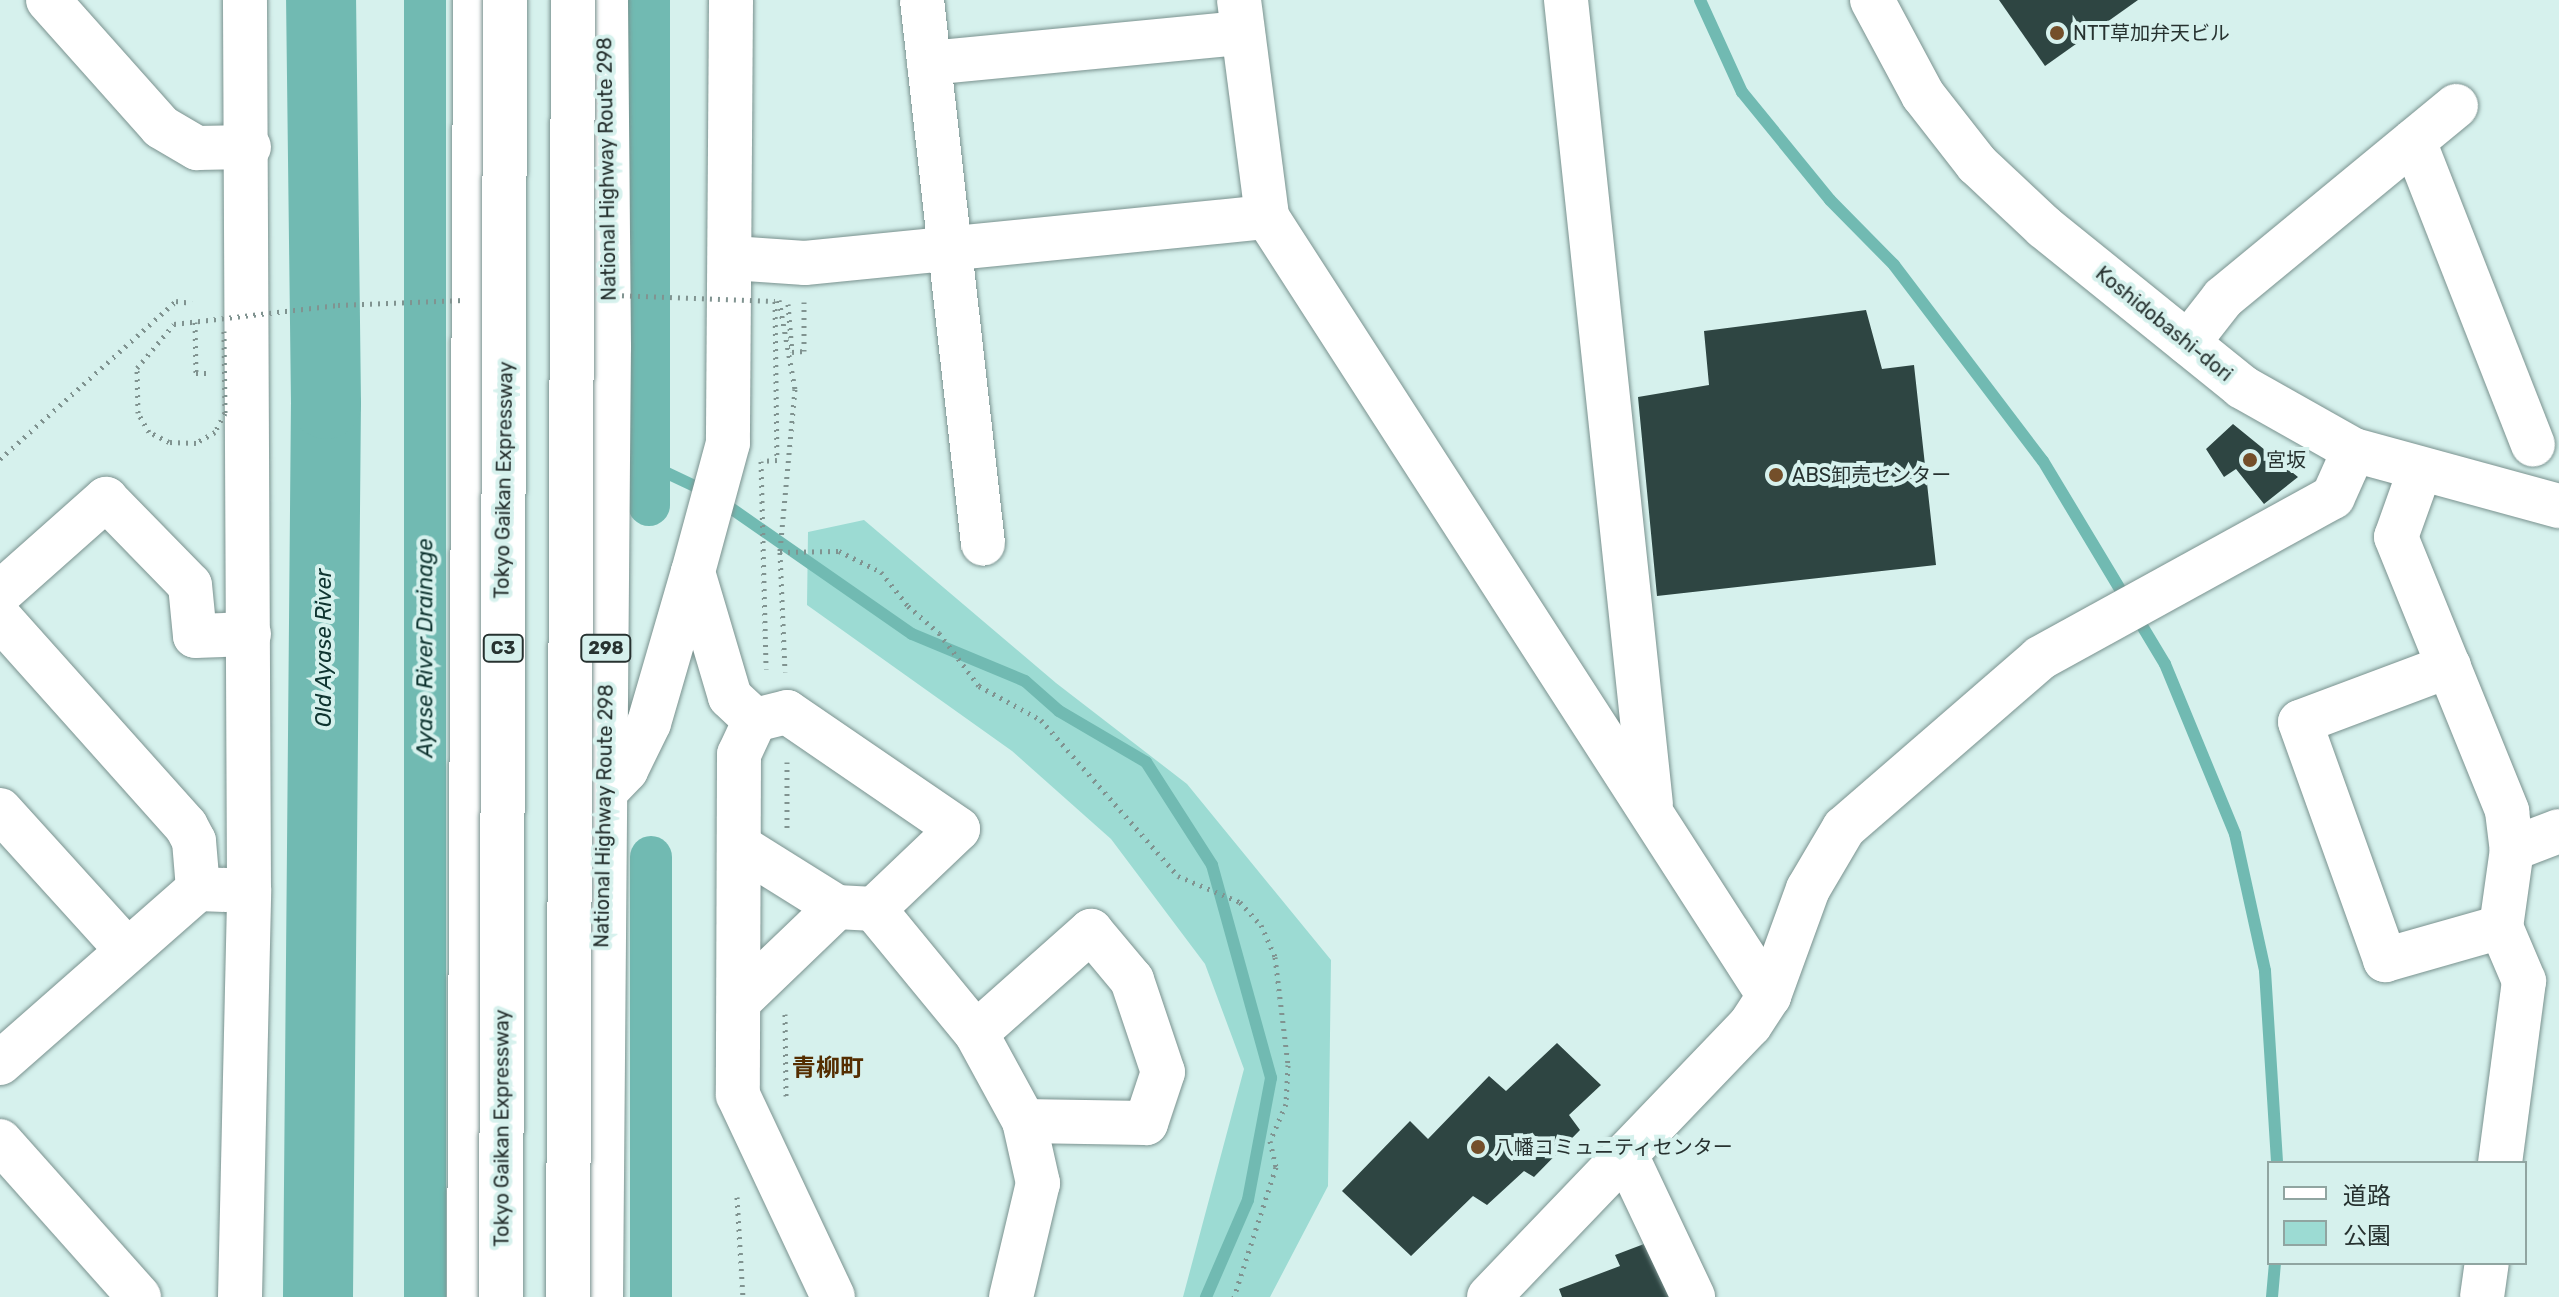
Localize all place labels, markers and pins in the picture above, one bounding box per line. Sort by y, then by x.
place label: NTT草加弁天ビル [2073,21,2230,45]
marker: NTT草加弁天ビル [2048,24,2066,42]
place label: 宮坂 [2266,448,2306,472]
marker: 宮坂 [2241,451,2259,469]
place label: ABS卸売センター [1792,463,1951,487]
marker: ABS卸売センター [1767,466,1785,484]
place label: 八幡コミュニティセンター [1494,1135,1734,1159]
marker: 八幡コミュニティセンター [1469,1138,1487,1156]

